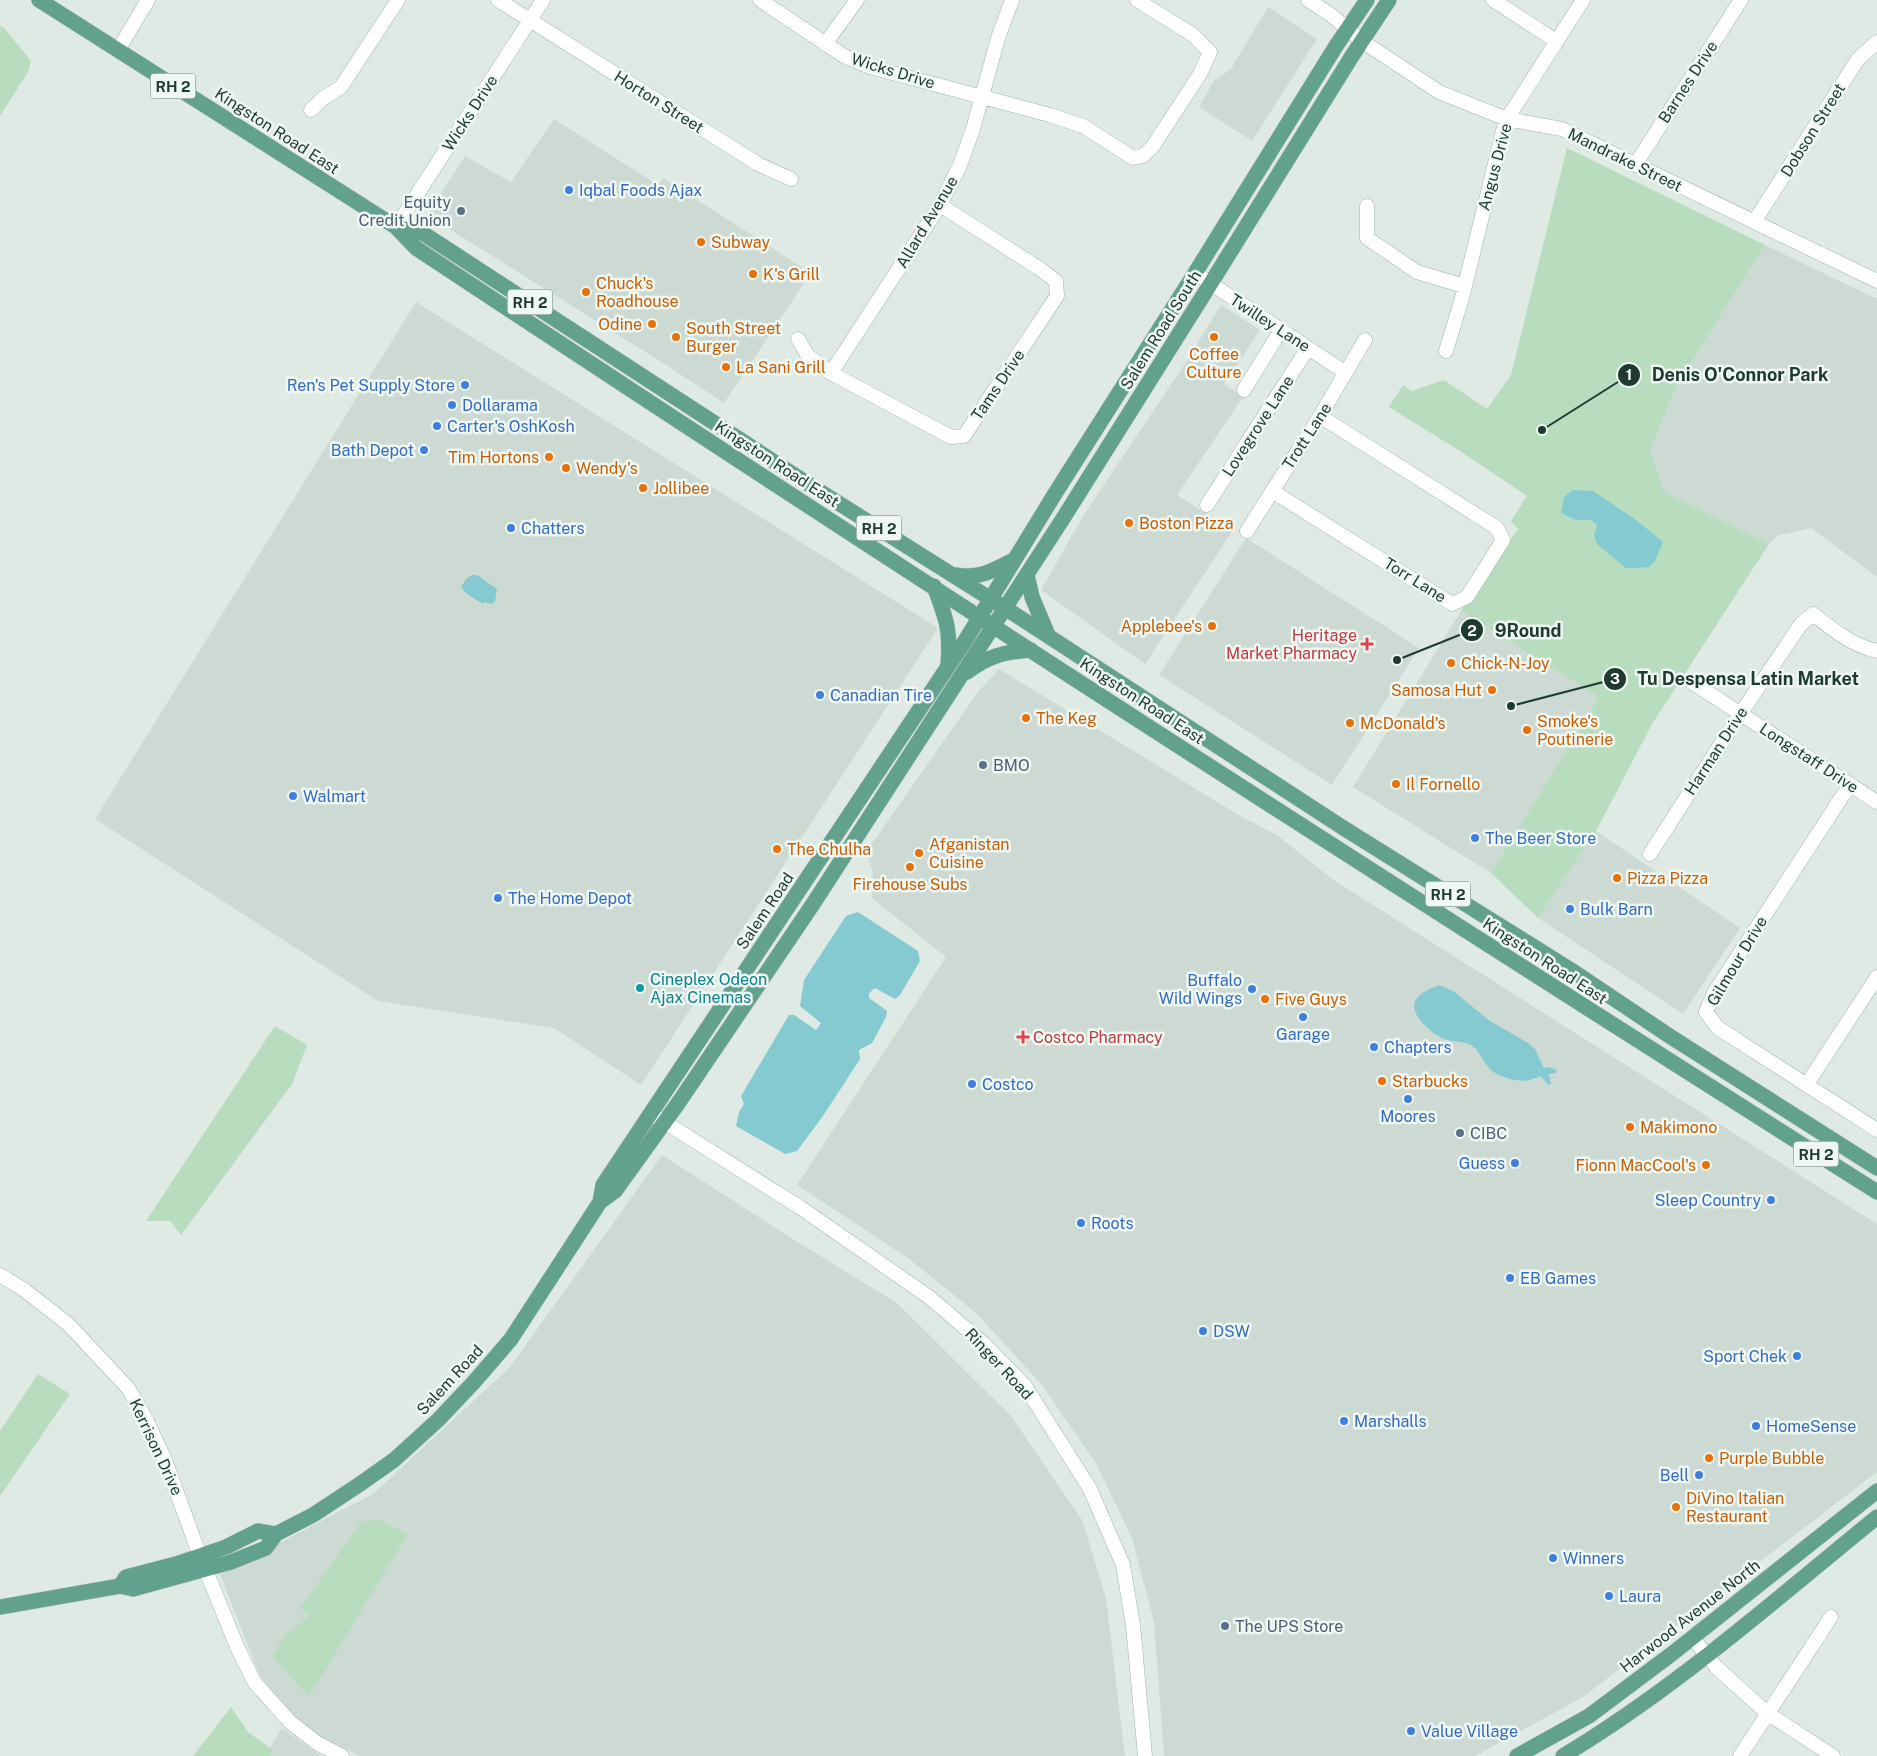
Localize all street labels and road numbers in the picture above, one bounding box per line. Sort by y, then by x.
street label: Barnes Drive [1654,37,1722,127]
street label: Wicks Drive [849,49,937,93]
street label: Horton Street [611,67,707,137]
street label: Wicks Drive [438,71,502,155]
road number: RH 2 [150,74,196,98]
street label: Dobson Street [1777,80,1849,180]
street label: Kingston Road East [211,84,343,178]
street label: Angus Drive [1474,121,1516,213]
street label: Mandrake Street [1565,124,1685,196]
street label: Allard Avenue [892,172,962,272]
street label: Salem Road South [1117,267,1205,393]
road number: RH 2 [508,290,552,314]
street label: Twilley Lane [1226,290,1314,356]
street label: Tams Drive [967,346,1029,424]
street label: Lovegrove Lane [1218,372,1298,480]
street label: Trott Lane [1278,399,1336,473]
street label: Kingston Road East [711,417,843,511]
road number: RH 2 [856,516,902,540]
street label: Torr Lane [1380,553,1450,607]
street label: Kingston Road East [1076,654,1208,748]
street label: Harman Drive [1680,703,1752,799]
street label: Longstaff Drive [1756,719,1862,797]
street label: Salem Road [732,869,798,953]
road number: RH 2 [1426,882,1470,906]
street label: Gilmour Drive [1703,913,1771,1009]
street label: Kingston Road East [1479,914,1611,1008]
road number: RH 2 [1794,1142,1838,1166]
street label: Ringer Road [961,1324,1037,1404]
street label: Salem Road [413,1341,487,1419]
street label: Kerrison Drive [125,1396,187,1498]
street label: Harwood Avenue North [1616,1555,1764,1677]

